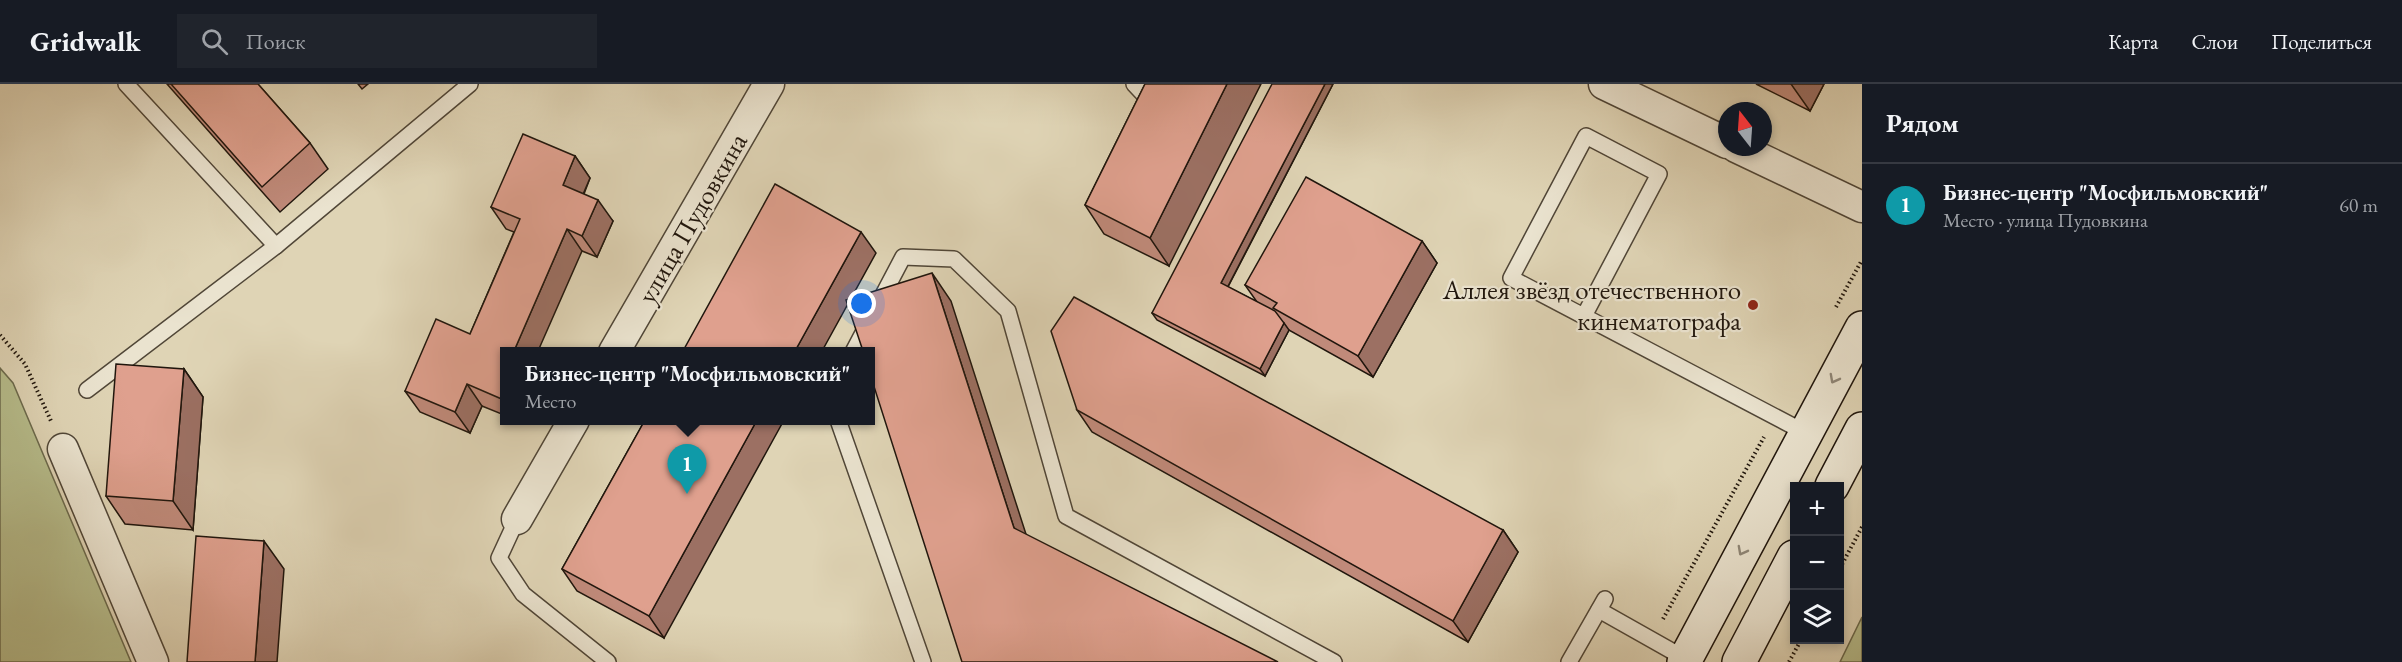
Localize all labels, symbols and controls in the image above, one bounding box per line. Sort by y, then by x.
search box [177,14,597,68]
text: Gridwalk [30,23,141,59]
icon: search [198,25,231,58]
text: Поиск [246,27,305,56]
text: Карта [2108,28,2158,55]
text: Слои [2191,28,2238,55]
text: Поделиться [2271,28,2372,55]
north arrow [1718,102,1772,156]
text: Рядом [1886,106,1959,140]
street label: улица Пудовкина [629,126,755,309]
text: Бизнес-центр "Мосфильмовский" [1943,178,2268,207]
text: 1 [1900,192,1911,218]
text: 60 m [2339,192,2378,218]
text: Место · улица Пудовкина [1943,207,2148,233]
place label: Аллея звёзд отечественного кинематографа [1442,272,1741,338]
your location [847,289,876,318]
marker: Аллея звёзд отечественного кинематографа [1746,298,1760,312]
popup [500,347,875,425]
text: Бизнес-центр "Мосфильмовский" [525,359,850,388]
one-way arrow [1830,373,1841,383]
text: Место [525,388,576,414]
pin: 1 [668,444,706,494]
map controls [1790,482,1844,644]
button: + [1790,482,1844,536]
button: − [1790,536,1844,590]
one-way arrow [1738,545,1749,555]
button: layers [1790,590,1844,644]

